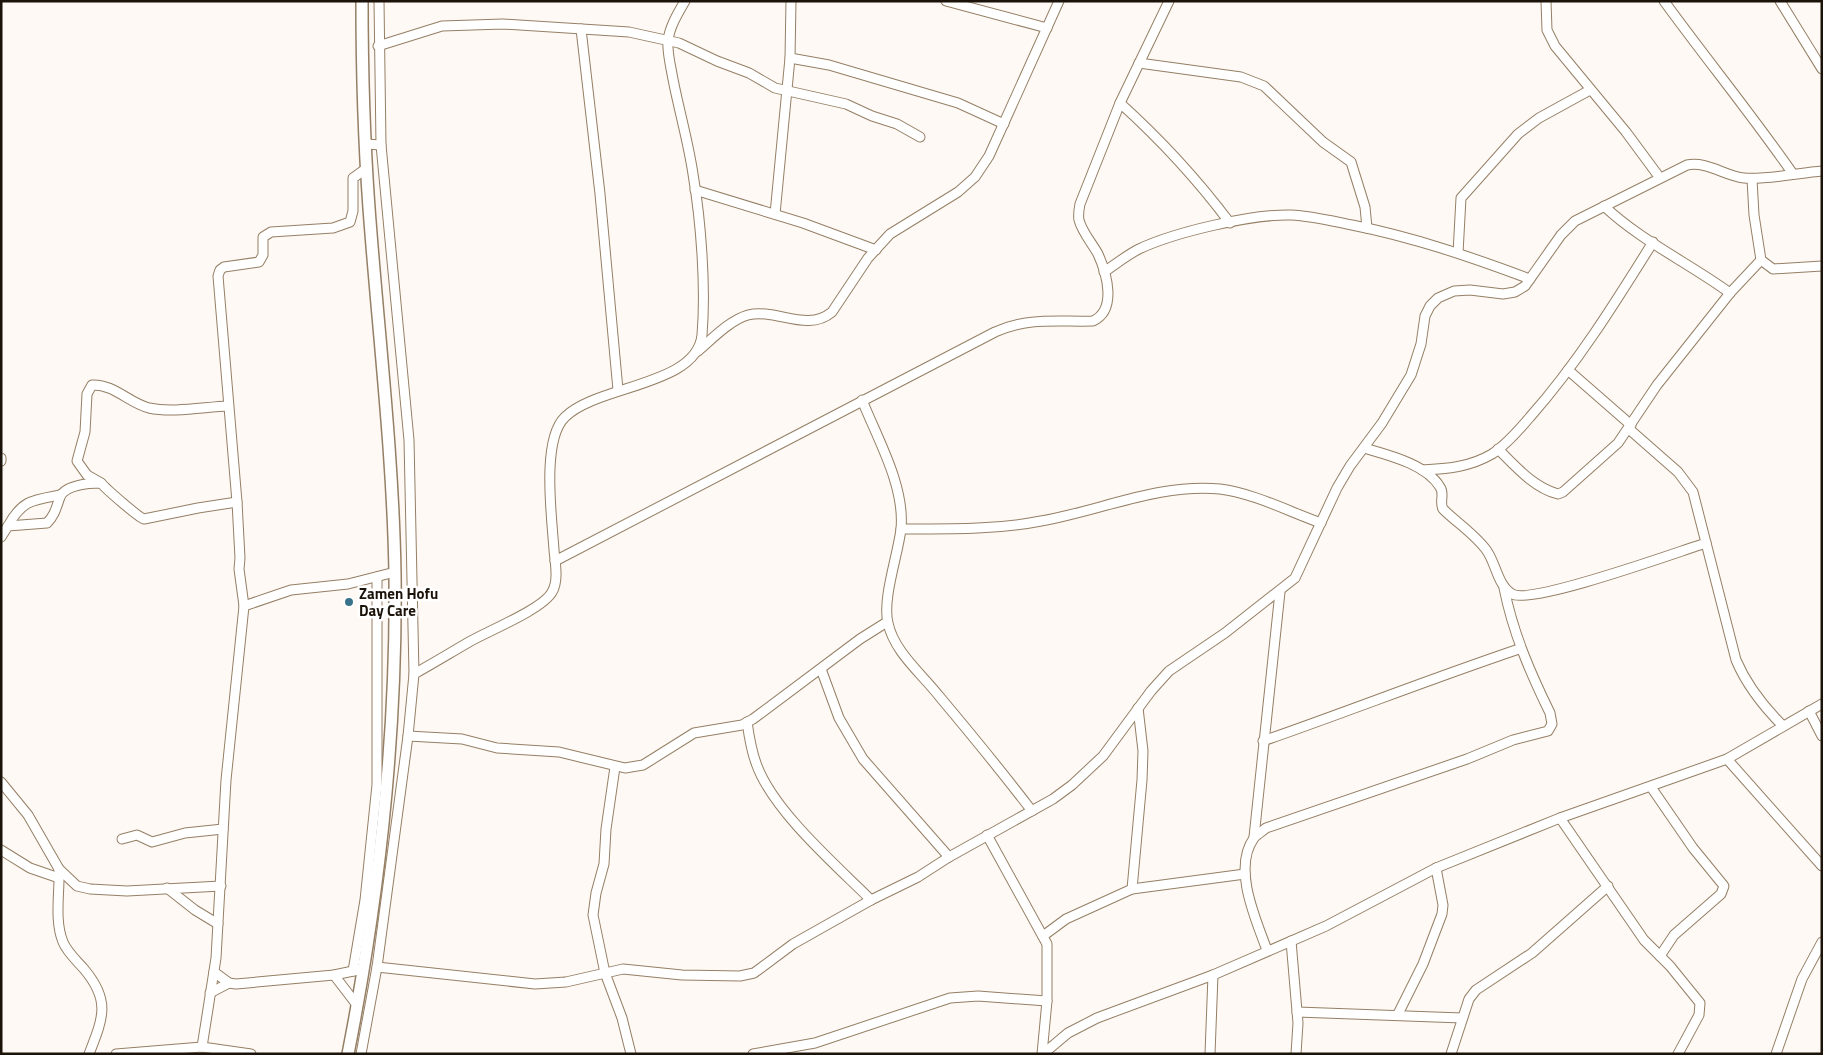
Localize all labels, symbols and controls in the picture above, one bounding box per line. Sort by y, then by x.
place label: Zamen Hofu Day Care [359,582,438,622]
marker: Zamen Hofu Day Care [343,596,355,608]

